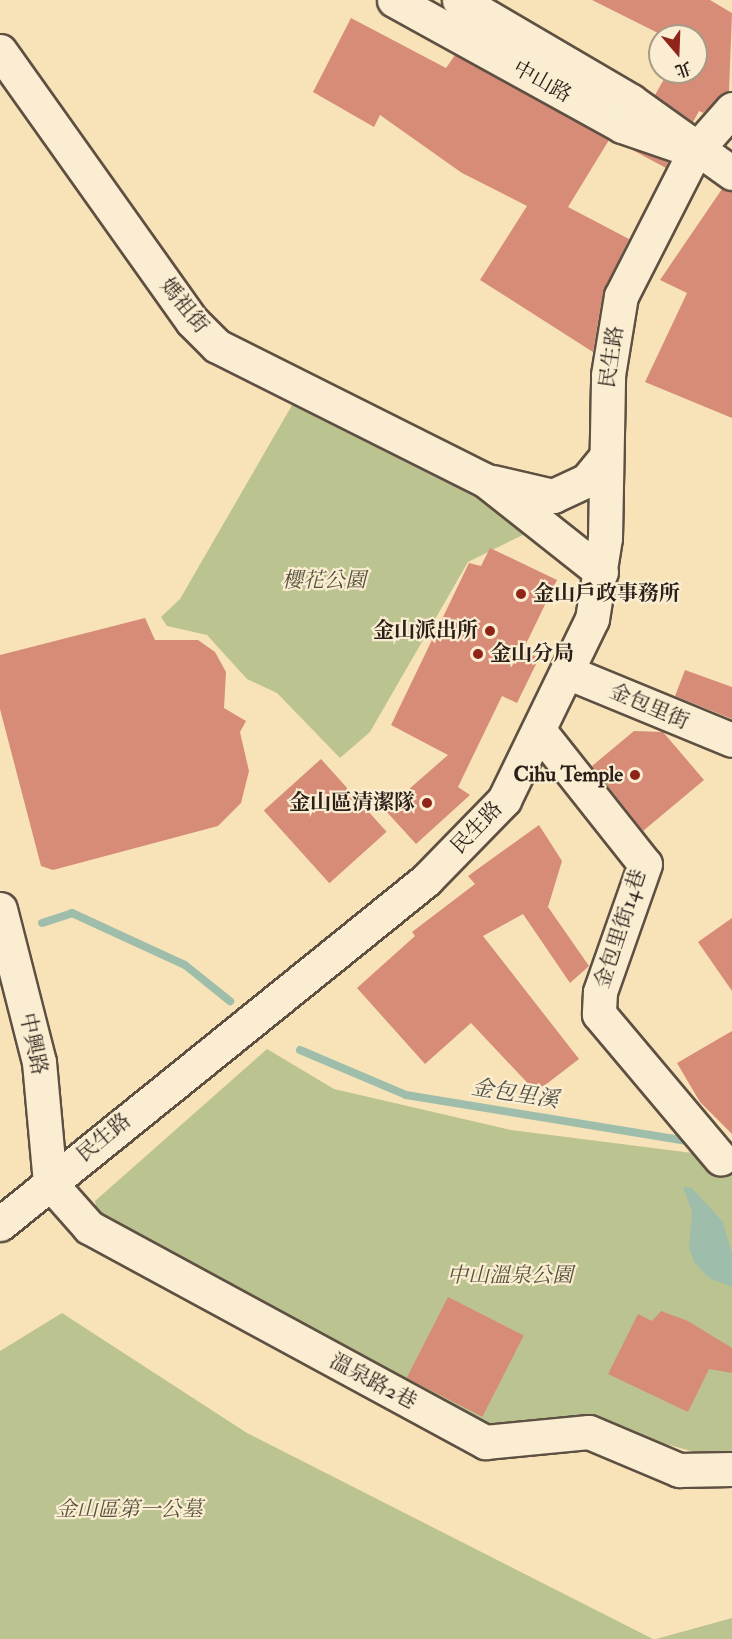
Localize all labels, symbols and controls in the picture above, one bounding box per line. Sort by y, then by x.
north arrow [648,24,708,84]
street label: 中山路 [508,56,576,108]
text: 北 [672,57,694,81]
street label: 媽祖街 [154,274,214,338]
street label: 民生路 [595,324,629,390]
park label: 櫻花公園 [282,568,366,594]
place label: 金山戶政事務所 [533,581,680,607]
marker: 金山戶政事務所 [514,587,528,601]
place label: 金山派出所 [373,618,478,644]
marker: 金山派出所 [483,624,497,638]
place label: 金山分局 [490,641,574,667]
marker: 金山分局 [471,647,485,661]
street label: 金包里街 [605,679,693,735]
place label: Cihu Temple [514,762,623,788]
marker: Cihu Temple [628,768,642,782]
place label: 金山區清潔隊 [289,790,415,816]
marker: 金山區清潔隊 [420,796,434,810]
street label: 民生路 [446,797,508,859]
street label: 金包里街14巷 [590,866,652,992]
street label: 中興路 [14,1011,52,1077]
water label: 金包里溪 [469,1074,561,1114]
street label: 民生路 [72,1108,136,1168]
park label: 中山溫泉公園 [447,1263,573,1289]
street label: 溫泉路2巷 [325,1349,421,1415]
park label: 金山區第一公墓 [56,1497,202,1523]

